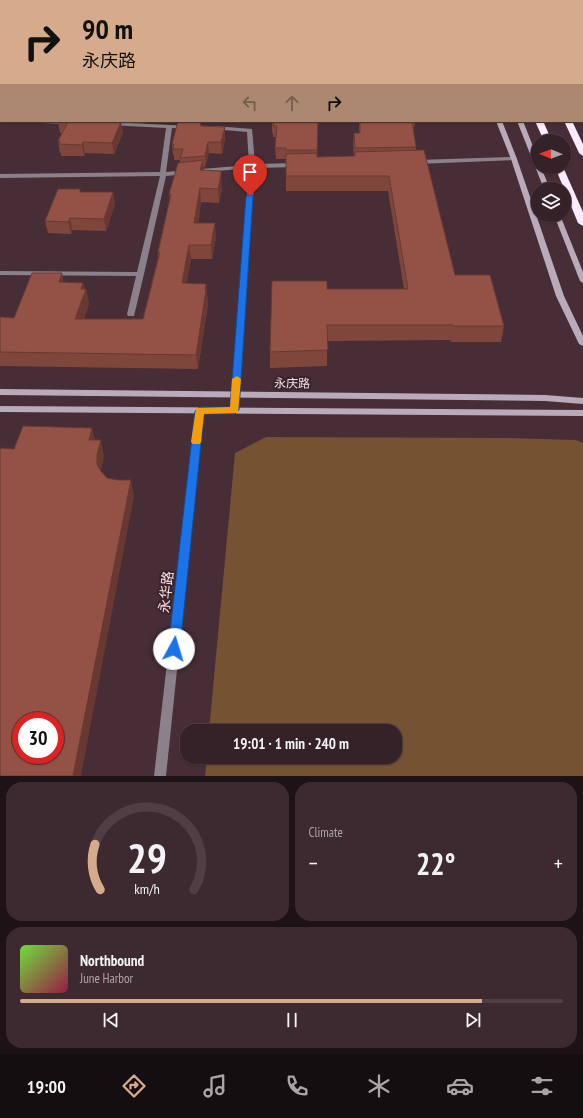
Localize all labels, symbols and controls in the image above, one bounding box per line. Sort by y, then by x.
text: 90 m [82,10,133,47]
icon: right [16,16,68,68]
text: 永庆路 [82,49,136,72]
icon: left [239,92,261,114]
icon: ahead [281,92,303,114]
icon: right [323,92,345,114]
north arrow [531,134,571,174]
map controls [531,134,571,222]
pin [233,155,267,196]
icon: arrive [239,161,261,183]
button: layers [531,182,571,222]
street label: 永庆路 [274,375,310,391]
street label: 永华路 [155,570,177,614]
position arrow [153,628,195,670]
speed limit sign: 30 [12,712,64,764]
text: 19:01 · 1 min · 240 m [233,734,349,753]
text: Climate [309,824,343,841]
text: 29 [127,830,167,883]
text: 22° [416,844,456,883]
text: − [309,849,318,877]
text: + [554,849,563,877]
text: km/h [135,878,160,897]
text: Northbound [80,951,144,970]
text: June Harbor [80,970,133,987]
icon: previous [100,1009,122,1031]
icon: pause [281,1009,303,1031]
icon: next [462,1009,484,1031]
icon: directions [120,1072,148,1100]
icon: music [201,1072,229,1100]
icon: phone [283,1072,311,1100]
icon: climate [365,1072,393,1100]
icon: car [446,1072,474,1100]
icon: filters [528,1072,556,1100]
text: 19:00 [27,1075,66,1098]

